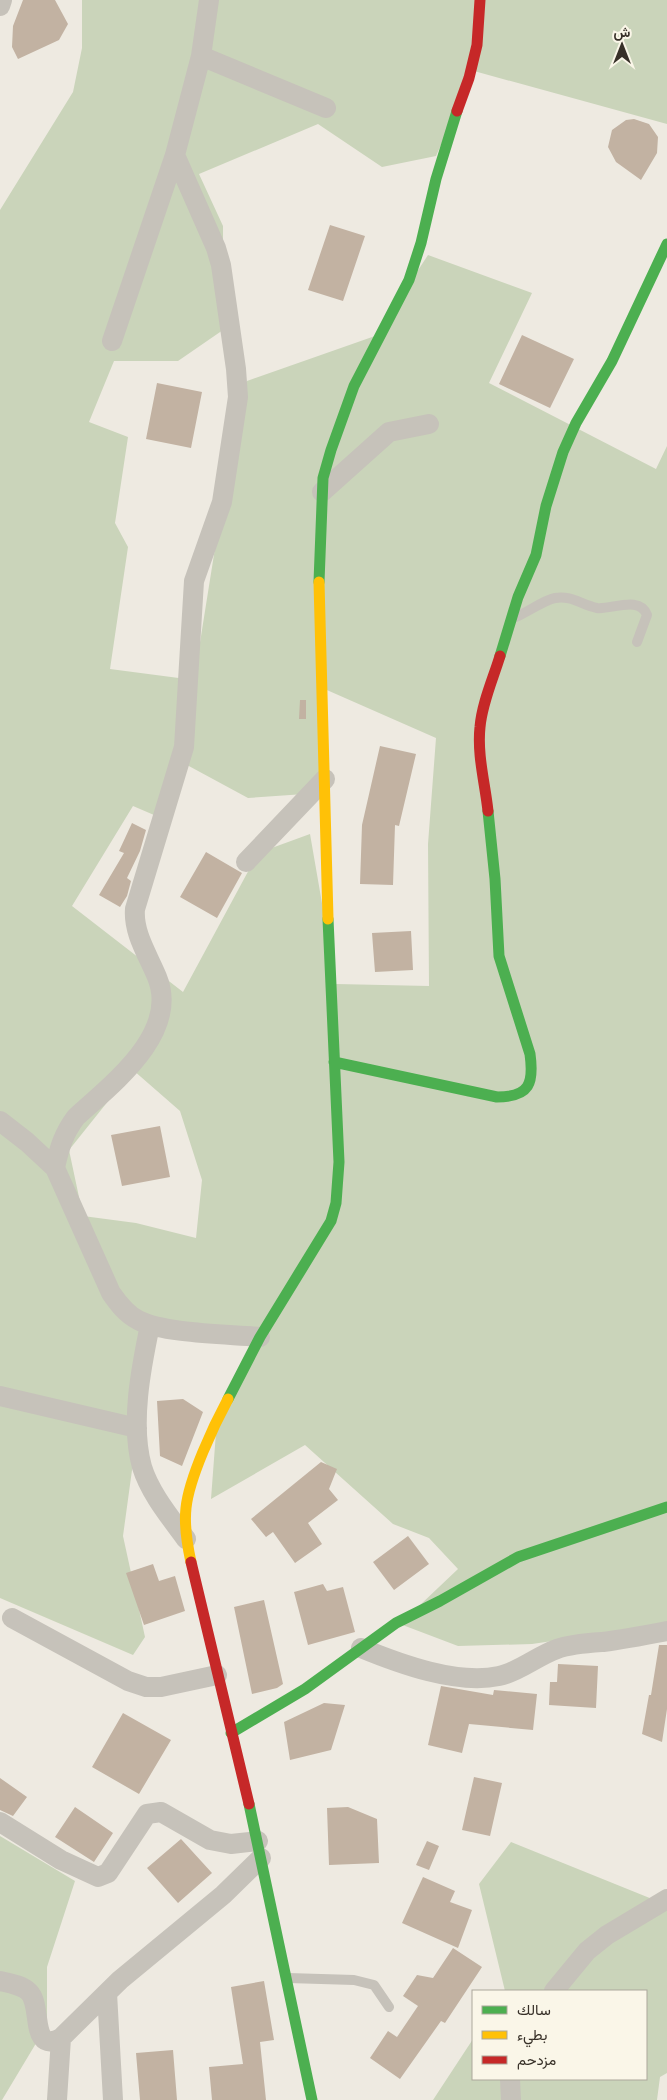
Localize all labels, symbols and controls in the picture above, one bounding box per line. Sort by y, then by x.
north arrow [597,20,647,70]
text: ش [614,22,631,41]
legend [472,1990,647,2080]
text: سالك [517,1999,551,2019]
text: بطيء [517,2024,547,2048]
text: مزدحم [517,2049,556,2070]

